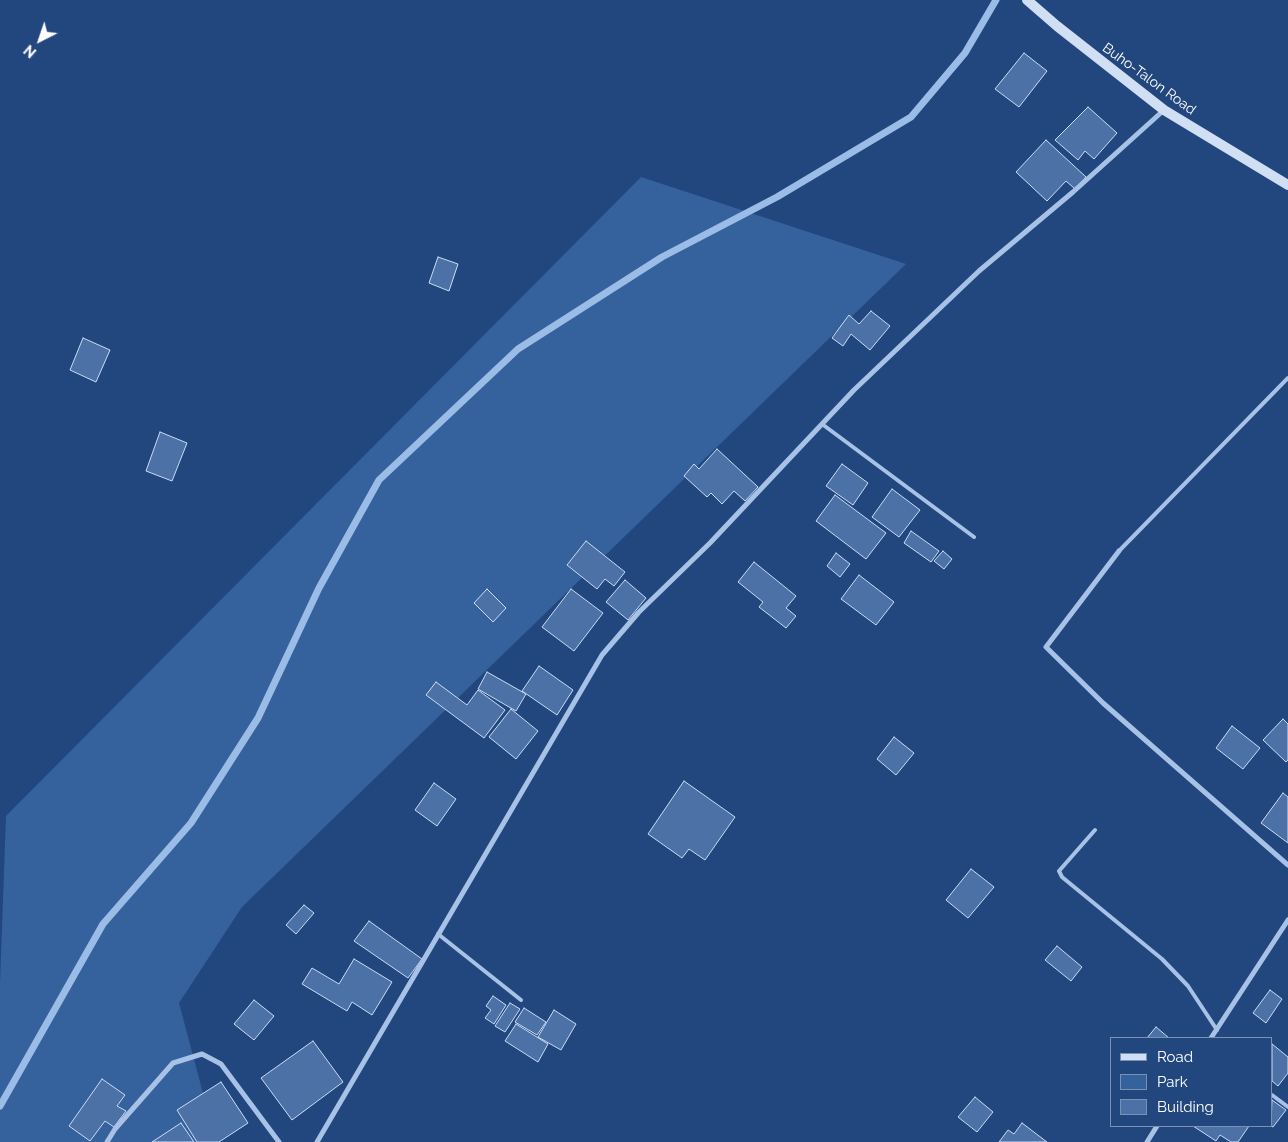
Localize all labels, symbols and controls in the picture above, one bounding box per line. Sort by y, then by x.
north arrow [15,15,65,65]
street label: Buho-Talon Road [1099,39,1199,119]
text: N [21,42,39,61]
legend [1110,1037,1273,1127]
text: Road [1157,1048,1193,1066]
text: Park [1157,1073,1188,1091]
text: Building [1157,1098,1214,1116]

